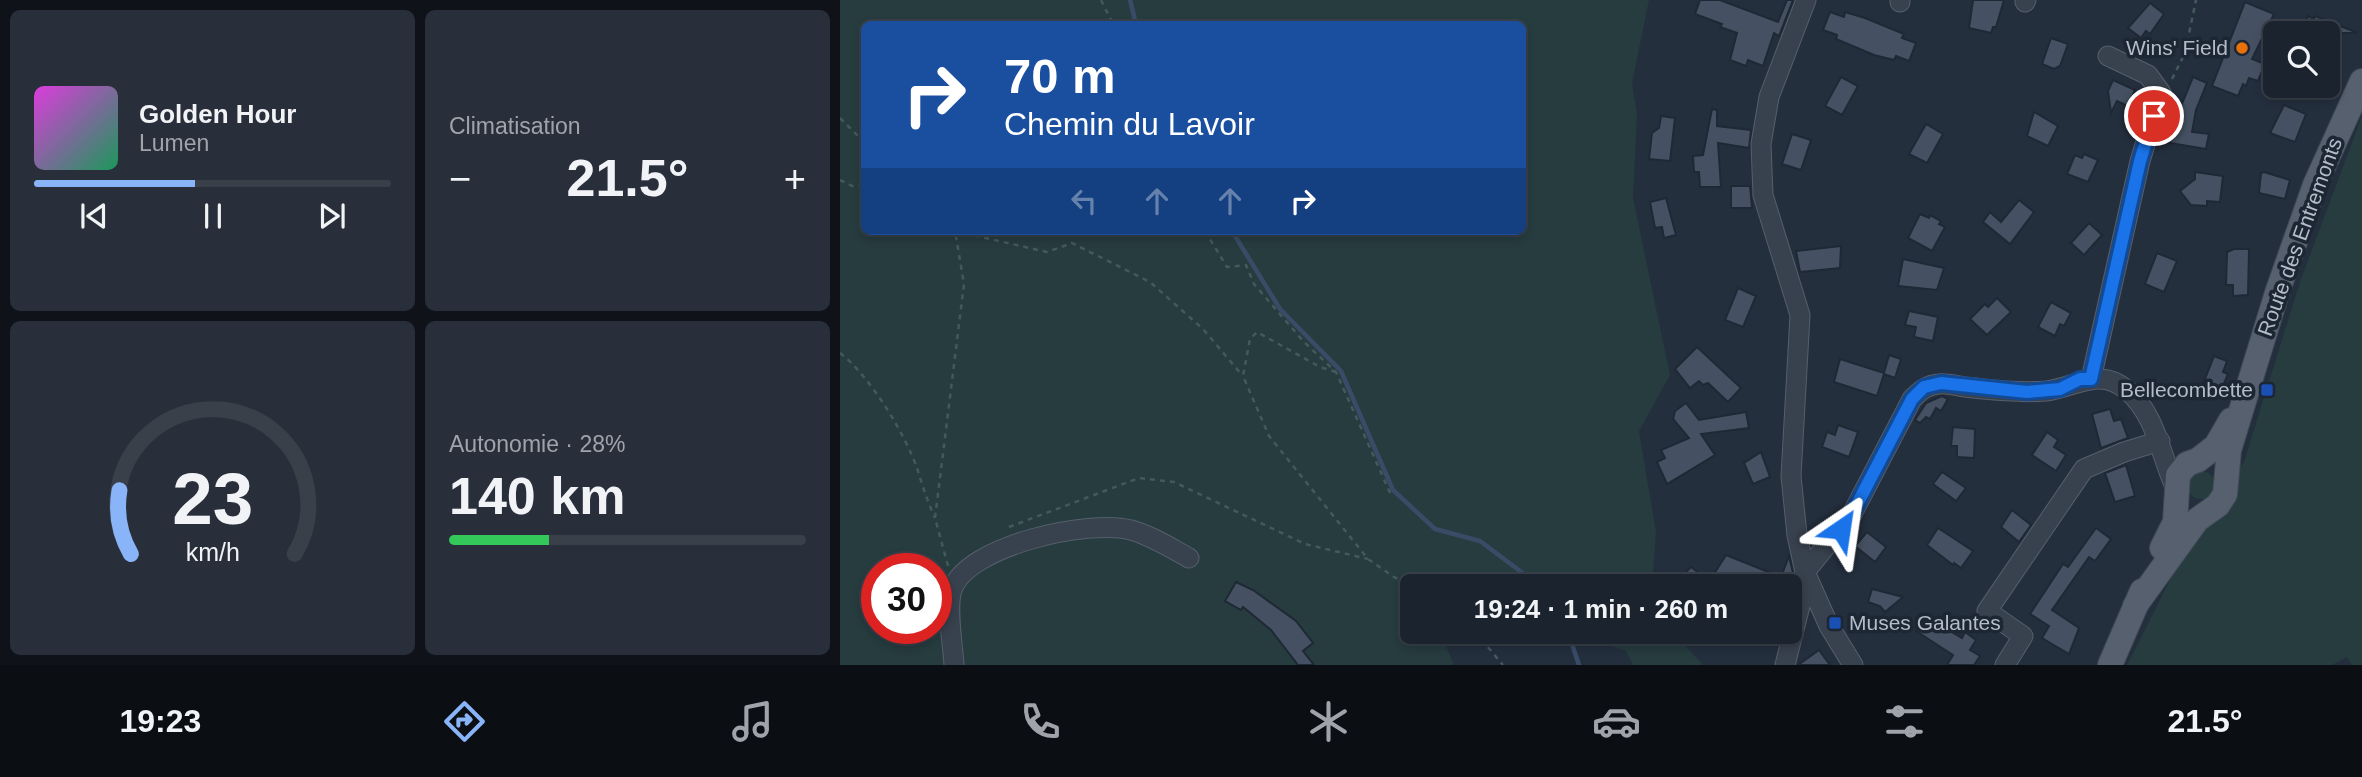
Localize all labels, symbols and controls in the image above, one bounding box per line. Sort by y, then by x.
map controls [2263,21,2340,98]
button: search [2263,21,2340,98]
place label: Wins' Field [2126,36,2228,59]
marker: Wins' Field [2234,40,2250,56]
icon: right [889,49,980,140]
text: 70 m [1004,49,1116,103]
pin [2124,86,2184,146]
icon: arrive [2135,97,2173,135]
text: Golden Hour [139,99,296,129]
text: Chemin du Lavoir [1004,106,1255,142]
text: Climatisation [449,113,581,139]
text: Lumen [139,130,209,156]
street label: Route des Entremonts [2253,135,2346,339]
text: 21.5° [566,149,689,207]
text: − [449,158,471,200]
text: + [784,158,806,200]
icon: left [1065,182,1103,220]
icon: ahead [1138,182,1176,220]
icon: ahead [1211,182,1249,220]
icon: right [1284,182,1322,220]
icon: previous [75,197,113,235]
icon: pause [194,197,232,235]
icon: next [313,197,351,235]
place label: Bellecombette [2120,378,2253,401]
marker: Bellecombette [2259,382,2275,398]
text: Autonomie · 28% [449,431,625,457]
text: 23 [172,458,253,539]
text: 140 km [449,467,625,525]
position arrow [1804,492,1878,566]
text: km/h [185,538,240,566]
speed limit sign: 30 [861,553,952,644]
text: 19:24 · 1 min · 260 m [1474,594,1728,624]
place label: Muses Galantes [1849,611,2001,634]
marker: Muses Galantes [1827,615,1843,631]
icon: directions [440,697,489,746]
icon: music [728,697,777,746]
icon: phone [1016,697,1065,746]
icon: climate [1304,697,1353,746]
icon: car [1592,697,1641,746]
icon: filters [1880,697,1929,746]
text: 19:23 [119,703,201,739]
text: 21.5° [2167,703,2242,739]

